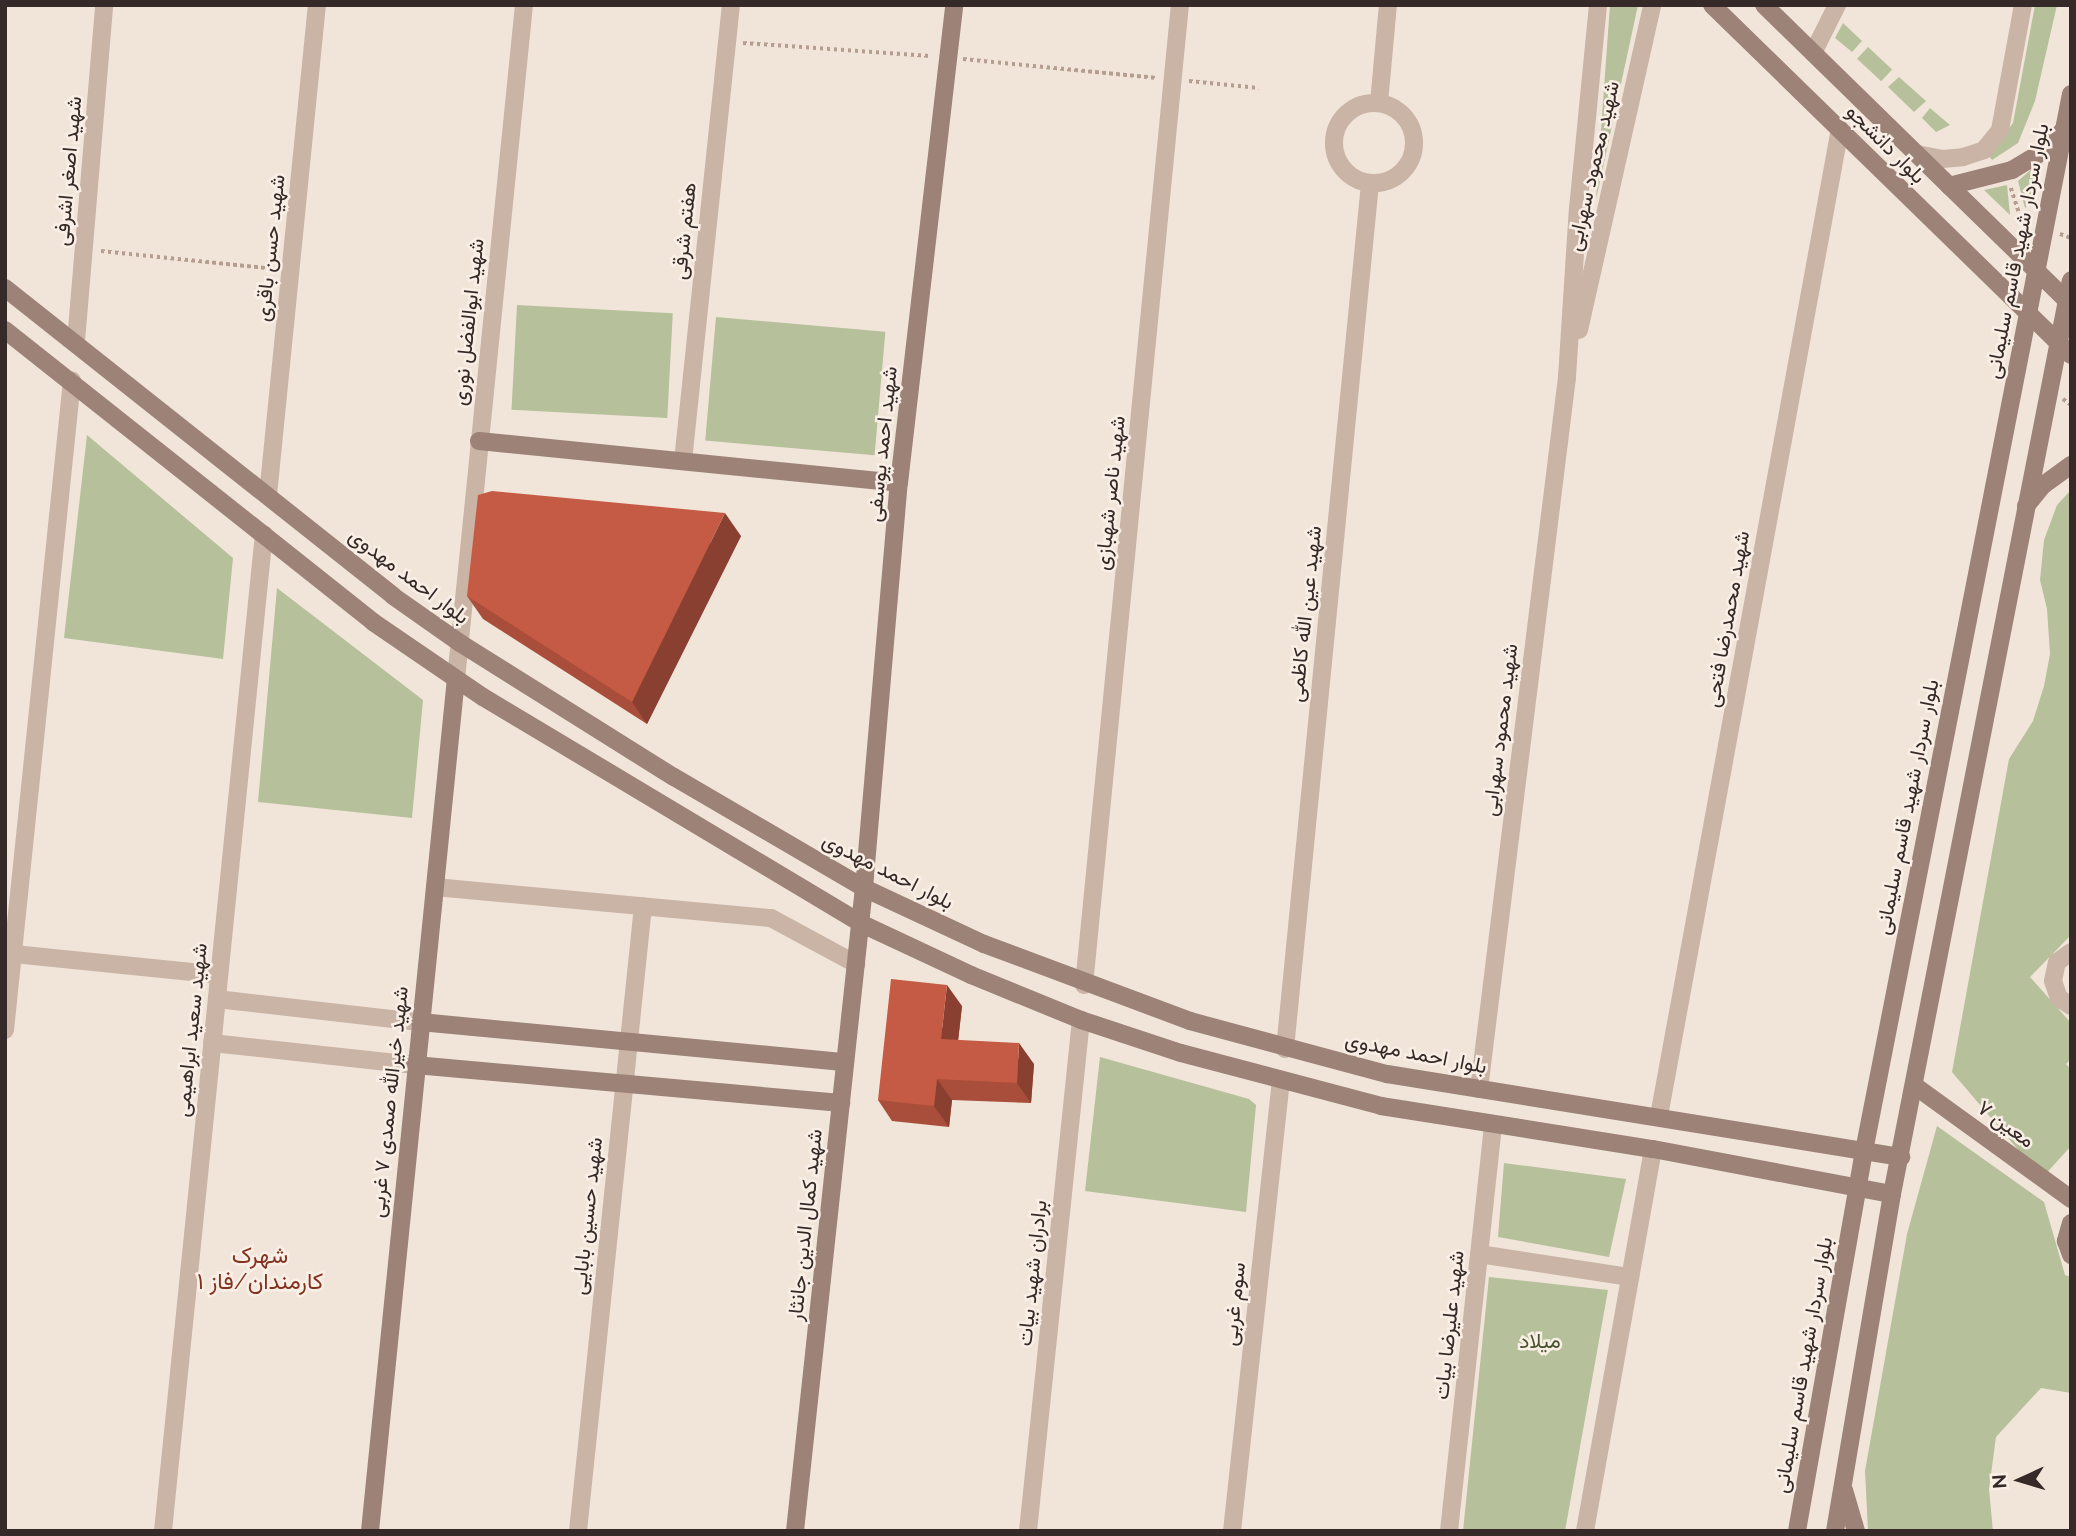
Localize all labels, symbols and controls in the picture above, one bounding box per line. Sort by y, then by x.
street label: شهید محمود سهرابی [1561,78,1625,254]
street label: شهید اصغر اشرفی [49,95,87,247]
street label: بلوار دانشجو [1841,99,1931,189]
street label: بلوار سردار شهید قاسم سلیمانی [1980,121,2054,381]
street label: شهید حسن باقری [250,173,290,323]
street label: هفتم شرقی [666,181,702,281]
street label: شهید ابوالفضل نوری [447,237,489,407]
street label: شهید احمد یوسفی [861,365,903,523]
street label: شهید ناصر شهبازی [1089,414,1131,572]
street label: بلوار احمد مهدوی [344,523,474,629]
street label: شهید عین الله کاظمی [1283,525,1327,703]
street label: شهید محمدرضا فتحی [1699,529,1755,709]
street label: شهید محمود سهرابی [1477,642,1523,818]
street label: بلوار سردار شهید قاسم سلیمانی [1870,677,1944,937]
street label: بلوار احمد مهدوی [818,827,958,915]
street label: شهید سعید ابراهیمی [169,942,213,1118]
street label: شهید خیرالله صمدی ۷ غربی [364,985,414,1219]
street label: بلوار احمد مهدوی [1343,1027,1489,1079]
street label: معین ۷ [1973,1095,2039,1153]
street label: شهید کمال الدین جانثار [782,1128,828,1322]
street label: شهید حسین بابایی [566,1136,608,1296]
street label: برادران شهید بیات [1012,1199,1052,1347]
street label: بلوار سردار شهید قاسم سلیمانی [1768,1235,1838,1495]
district label: شهرک کارمندان/فاز ۱ [197,1241,323,1295]
street label: شهید علیرضا بیات [1429,1249,1469,1401]
street label: سوم غربی [1217,1261,1251,1347]
park label: میلاد [1519,1328,1561,1354]
north arrow [1985,1445,2055,1515]
text: N [1988,1473,2011,1489]

